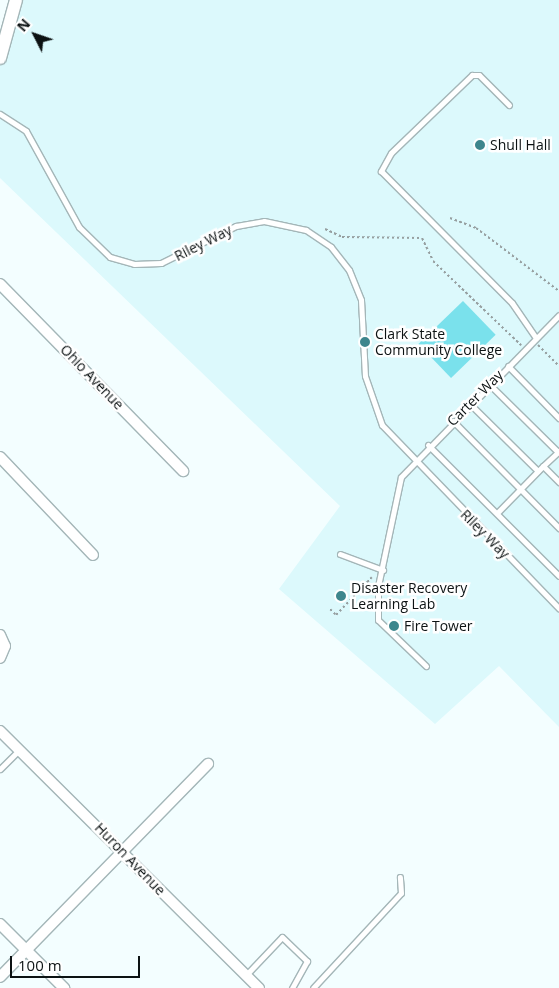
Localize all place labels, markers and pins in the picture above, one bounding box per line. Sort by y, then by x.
place label: Shull Hall [490,137,551,153]
marker: Shull Hall [474,139,486,151]
place label: Clark State Community College [375,326,502,358]
marker: Clark State Community College [359,336,371,348]
place label: Disaster Recovery Learning Lab [351,580,467,612]
marker: Disaster Recovery Learning Lab [335,590,347,602]
place label: Fire Tower [404,618,473,634]
marker: Fire Tower [388,620,400,632]

